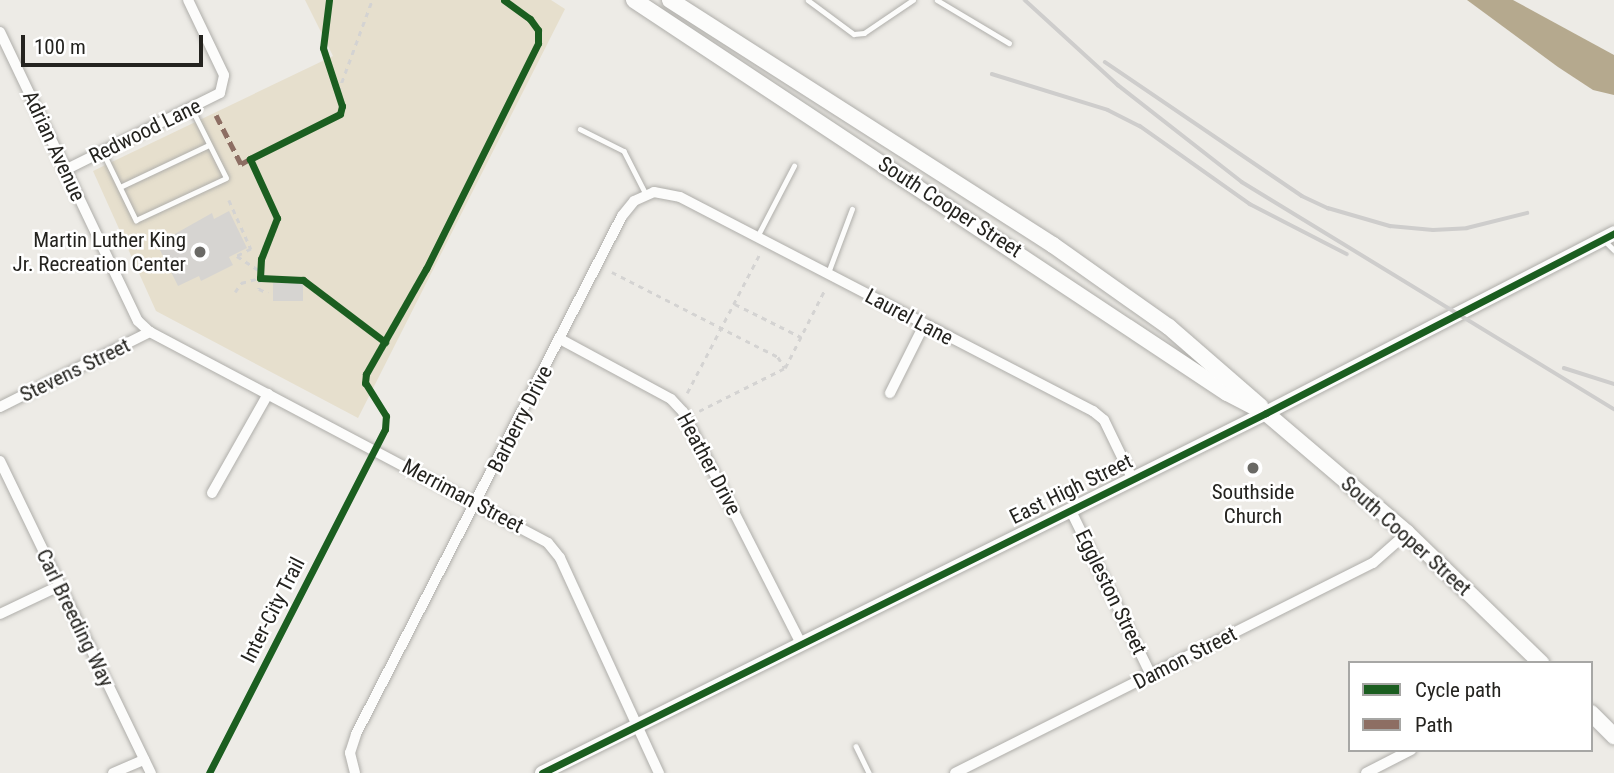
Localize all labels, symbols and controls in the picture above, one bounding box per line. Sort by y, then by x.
scale bar [24,21,206,65]
text: 100 m [34,35,86,59]
street label: Adrian Avenue [17,87,91,205]
street label: Redwood Lane [85,93,205,169]
street label: South Cooper Street [873,151,1027,263]
place label: Martin Luther King Jr. Recreation Center [13,227,186,277]
marker: Martin Luther King Jr. Recreation Center [192,244,208,260]
street label: Laurel Lane [861,283,957,351]
street label: Stevens Street [16,333,134,407]
street label: Barberry Drive [482,361,558,477]
street label: Heather Drive [672,409,746,519]
street label: East High Street [1005,448,1137,530]
street label: Merriman Street [398,454,528,538]
marker: Southside Church [1245,460,1261,476]
street label: South Cooper Street [1336,471,1476,601]
place label: Southside Church [1212,479,1294,529]
street label: Eggleston Street [1070,525,1152,659]
street label: Carl Breeding Way [31,545,119,691]
street label: Inter-City Trail [236,553,310,667]
street label: Damon Street [1129,621,1241,695]
legend [1348,661,1593,752]
text: Cycle path [1415,678,1501,702]
text: Path [1415,713,1453,737]

